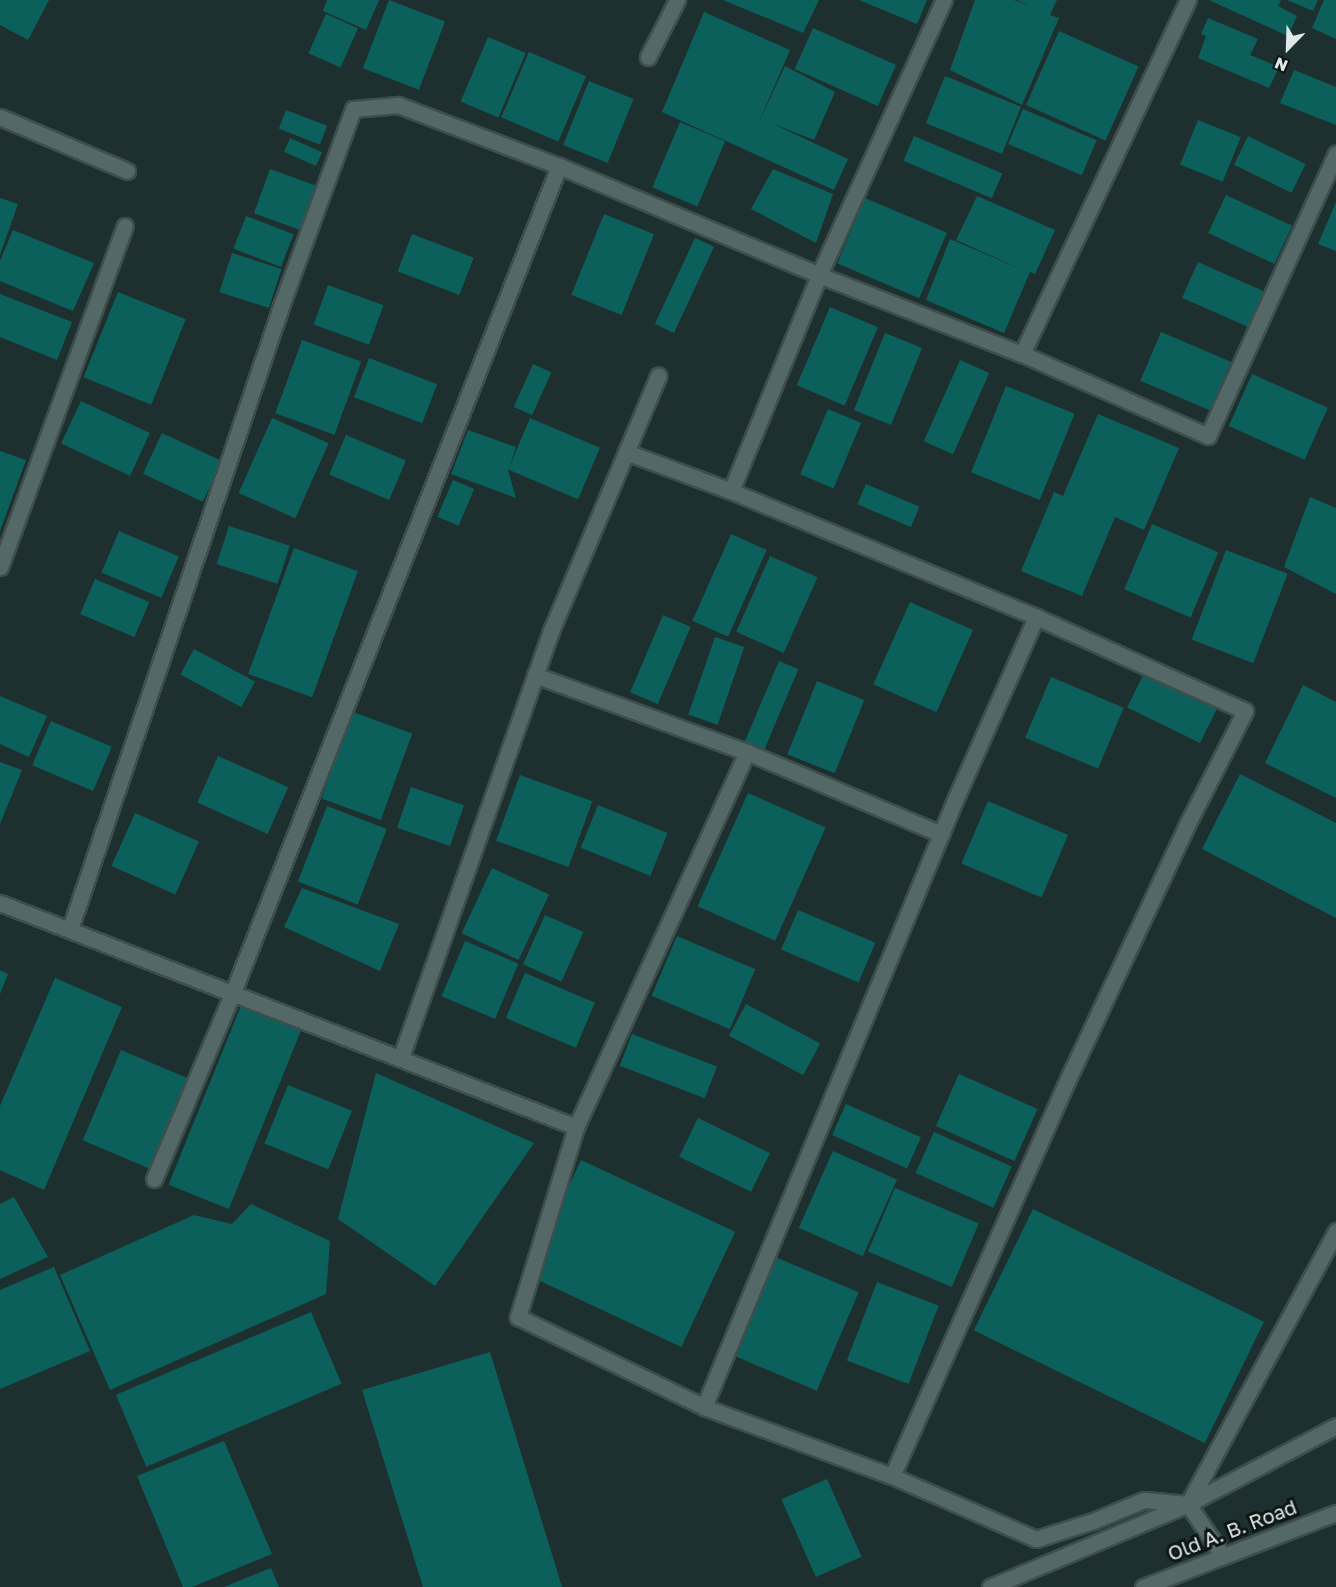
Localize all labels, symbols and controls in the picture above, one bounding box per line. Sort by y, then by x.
north arrow [1258,18,1318,78]
text: N [1271,53,1290,76]
street label: Old A. B. Road [1164,1494,1300,1566]

